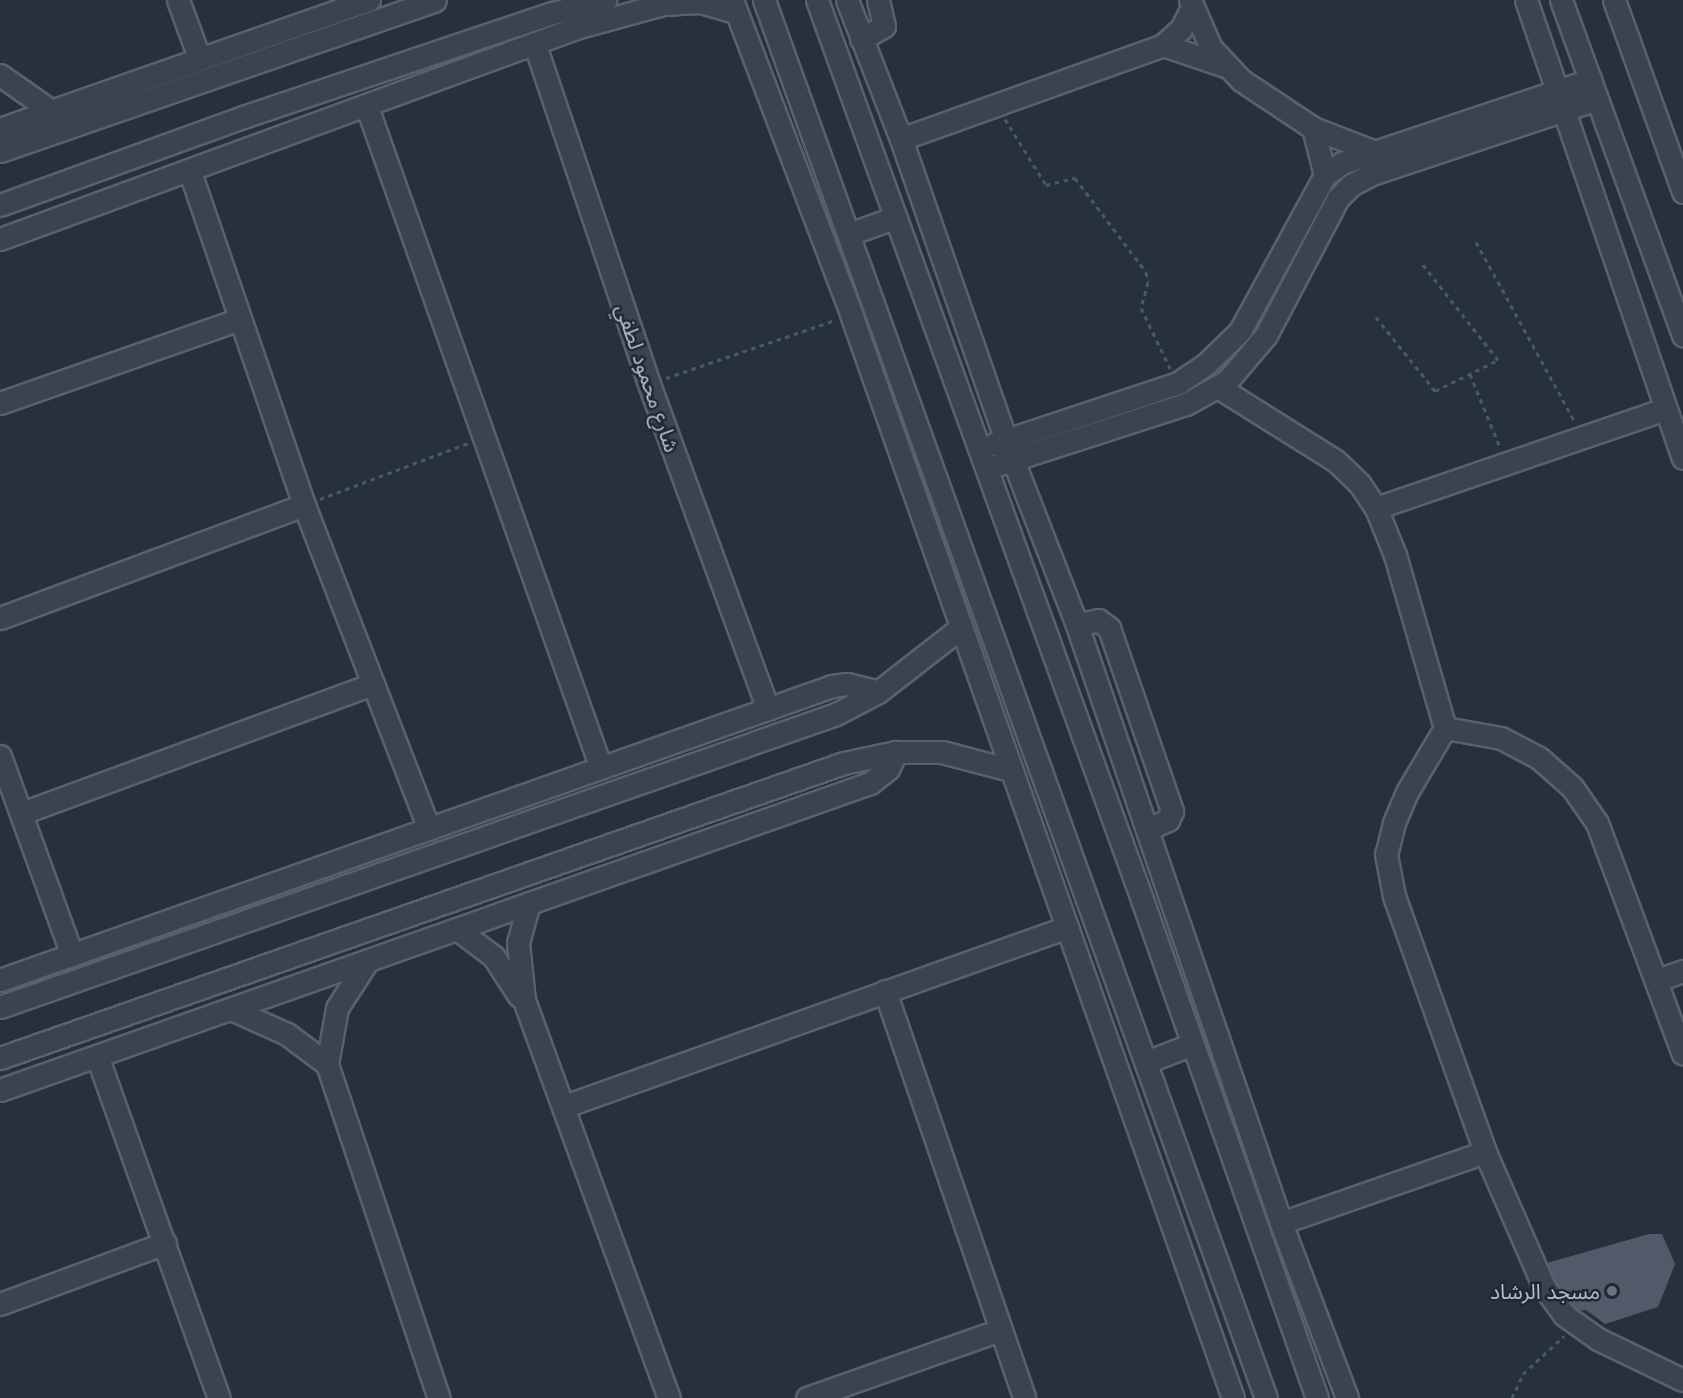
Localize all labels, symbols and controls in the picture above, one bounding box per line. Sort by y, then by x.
street label: شارع محمود لطفي [611,301,685,455]
place label: مسجد الرشاد [1490,1278,1600,1304]
marker: مسجد الرشاد [1605,1284,1619,1298]

